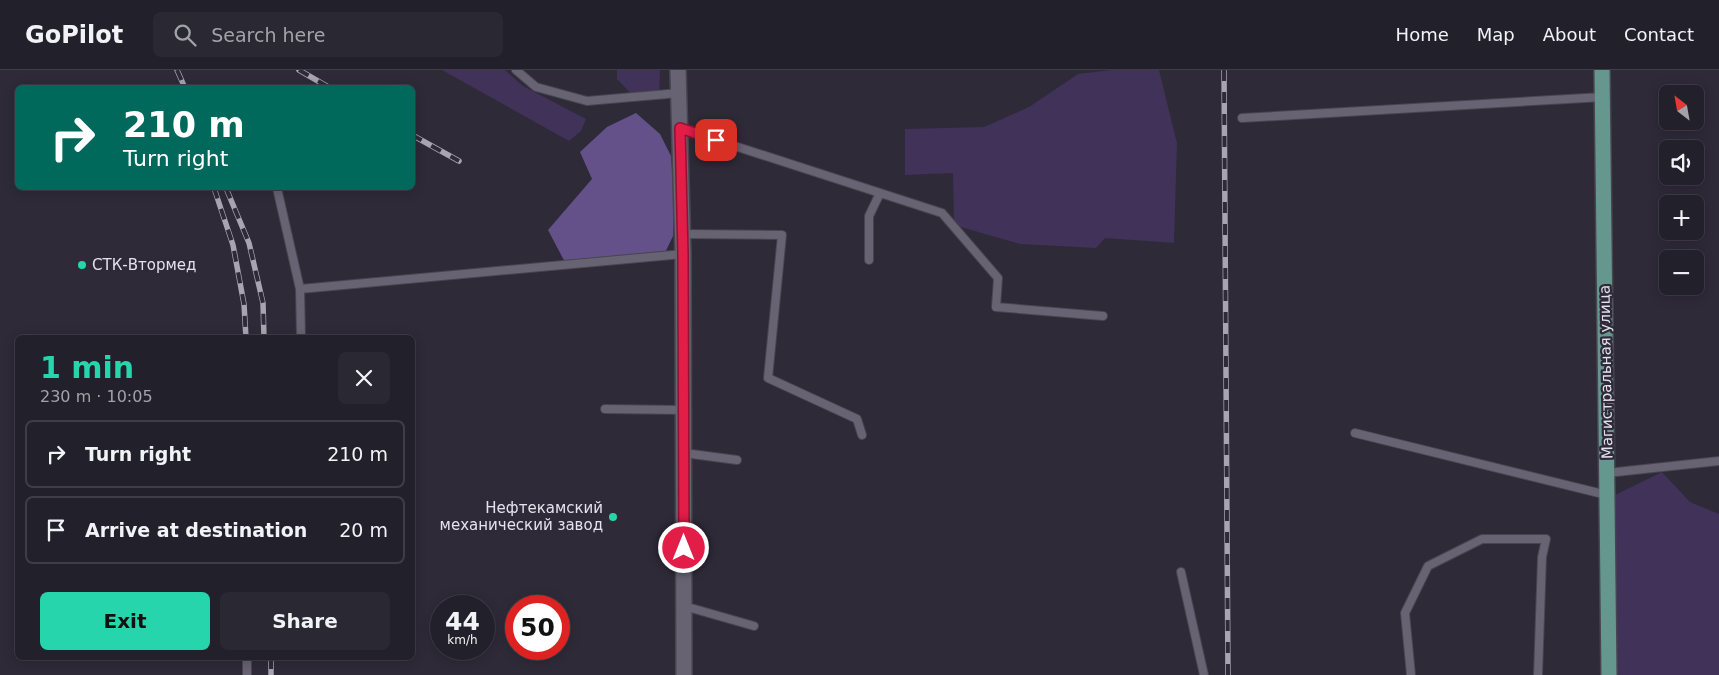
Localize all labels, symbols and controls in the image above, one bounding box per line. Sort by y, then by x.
search box [153,12,503,57]
text: GoPilot [25,21,123,49]
icon: search [171,21,199,49]
text: Search here [211,24,325,46]
text: Home [1396,24,1449,45]
text: Map [1477,24,1515,45]
text: About [1543,24,1596,45]
text: Contact [1624,24,1694,45]
north arrow [1659,85,1704,130]
map controls [1659,85,1704,295]
icon: right [40,105,105,170]
text: 210 m [123,105,245,145]
pin [695,119,737,161]
icon: arrive [702,126,730,154]
button: sound [1659,140,1704,185]
text: Turn right [123,146,228,171]
button: + [1659,195,1704,240]
button: − [1659,250,1704,295]
place label: СТК-Втормед [92,256,196,274]
marker: СТК-Втормед [76,259,88,271]
street label: Магистральная улица [1595,285,1617,459]
text: 1 min [40,350,134,385]
button: close [338,352,390,404]
text: 230 m · 10:05 [40,387,153,406]
icon: right [42,440,70,468]
text: Turn right [85,443,191,465]
text: 210 m [327,443,388,465]
place label: Нефтекамский механический завод [440,499,603,534]
marker: Нефтекамский механический завод [607,511,619,523]
icon: arrive [42,516,70,544]
text: Arrive at destination [85,519,307,541]
text: 20 m [339,519,388,541]
position arrow [657,521,709,573]
button: Exit [40,592,210,650]
button: Share [220,592,390,650]
speed limit sign: 50 [505,595,570,660]
text: 44 [445,607,480,636]
text: km/h [447,633,478,647]

